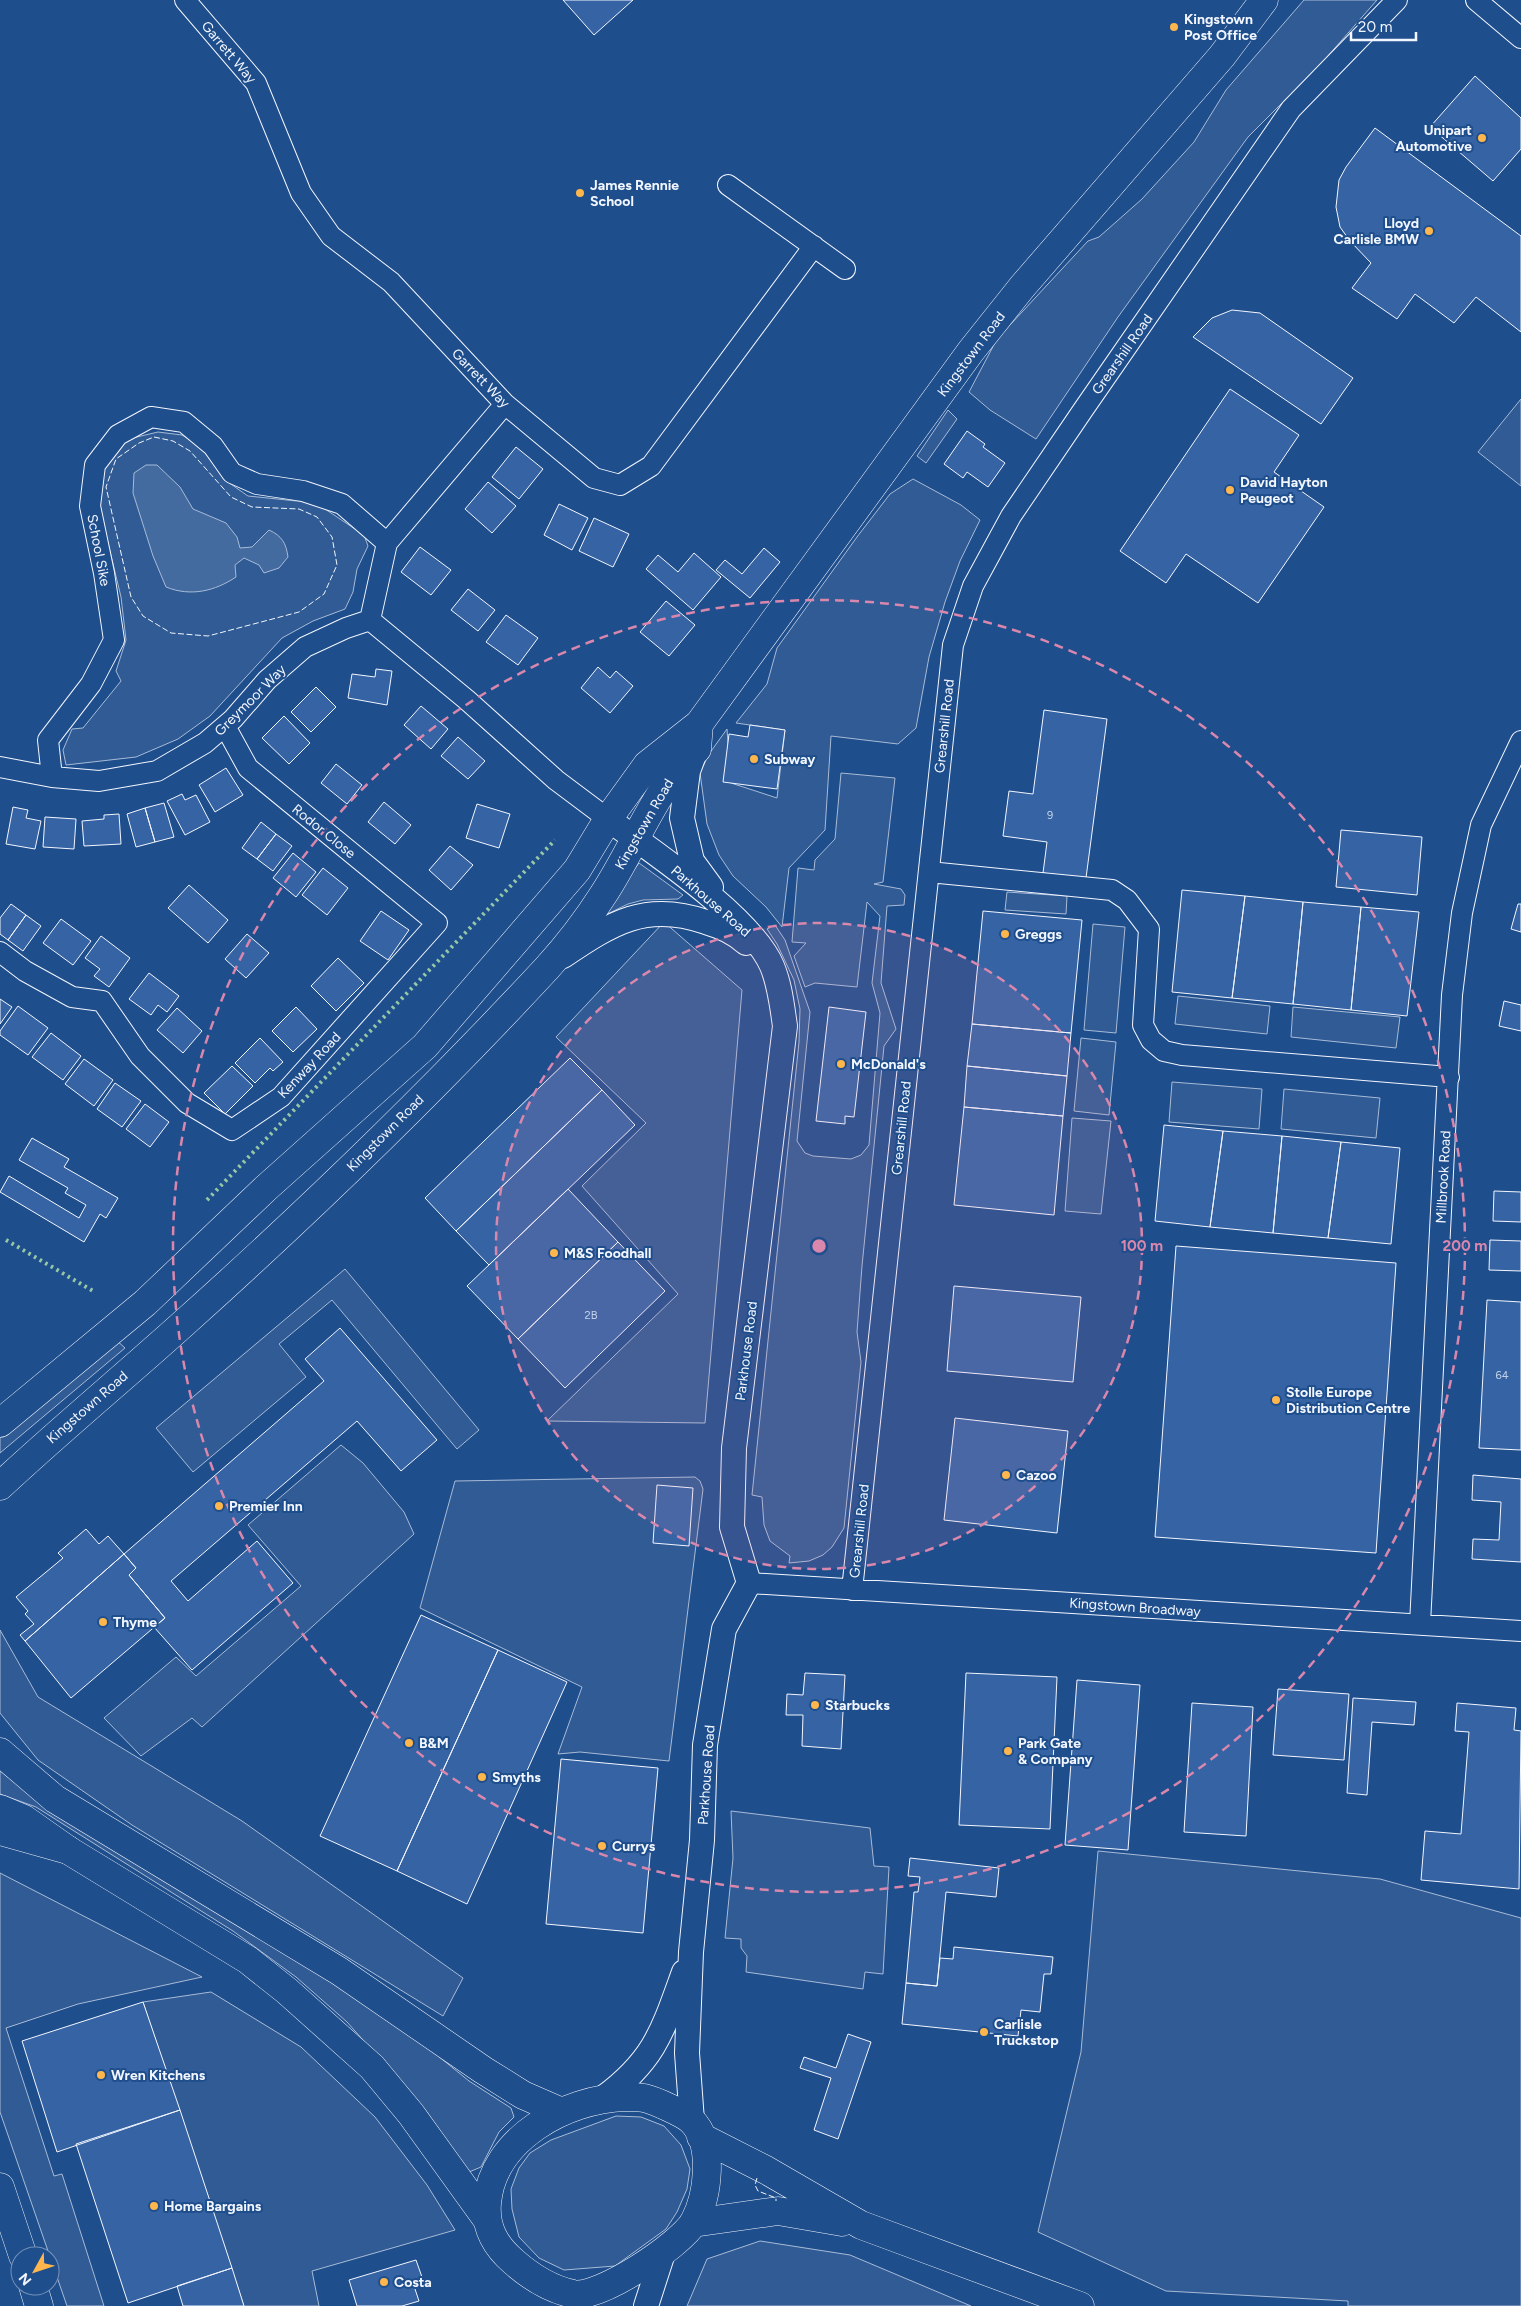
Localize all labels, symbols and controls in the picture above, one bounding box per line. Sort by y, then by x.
scale bar [1351,10,1416,42]
place label: Kingstown Post Office [1184,11,1257,44]
street label: Garrett Way [198,18,260,87]
text: 20 m [1358,18,1392,36]
marker: Kingstown Post Office [1168,21,1180,33]
place label: Unipart Automotive [1395,122,1472,155]
marker: Unipart Automotive [1476,132,1488,144]
place label: James Rennie School [590,177,679,210]
marker: James Rennie School [574,187,586,199]
place label: Lloyd Carlisle BMW [1334,215,1419,248]
marker: Lloyd Carlisle BMW [1423,225,1435,237]
street label: Kingstown Road [934,308,1009,400]
street label: Grearshill Road [1088,311,1156,398]
street label: Garrett Way [448,345,514,412]
place label: David Hayton Peugeot [1240,474,1328,507]
marker: David Hayton Peugeot [1224,484,1236,496]
street label: School Sike [83,513,114,588]
street label: Greymoor Way [211,661,290,740]
street label: Grearshill Road [931,678,958,774]
place label: Subway [764,751,816,768]
marker: Subway [748,753,760,765]
street label: Kingstown Road [612,776,677,873]
street label: Rodor Close [288,801,359,862]
house number: 9 [1047,809,1053,822]
street label: Parkhouse Road [667,862,754,941]
place label: Greggs [1015,926,1062,943]
marker: Greggs [999,928,1011,940]
street label: Kenway Road [274,1029,344,1102]
place label: McDonald's [851,1056,926,1073]
marker: McDonald's [835,1058,847,1070]
street label: Grearshill Road [888,1080,915,1176]
street label: Kingstown Road [343,1091,427,1175]
street label: Millbrook Road [1433,1130,1454,1224]
centre of rings [810,1237,828,1255]
text: 100 m [1121,1237,1163,1255]
text: 200 m [1443,1237,1487,1255]
place label: M&S Foodhall [564,1245,651,1262]
marker: M&S Foodhall [548,1247,560,1259]
street label: Parkhouse Road [732,1300,761,1402]
house number: 2B [585,1309,598,1322]
street label: Kingstown Road [43,1367,131,1447]
house number: 64 [1495,1369,1509,1382]
place label: Stolle Europe Distribution Centre [1286,1384,1410,1417]
marker: Stolle Europe Distribution Centre [1270,1394,1282,1406]
place label: Cazoo [1016,1467,1057,1484]
marker: Cazoo [1000,1469,1012,1481]
street label: Grearshill Road [846,1483,873,1579]
place label: Premier Inn [229,1498,303,1515]
marker: Premier Inn [213,1500,225,1512]
street label: Kingstown Broadway [1069,1594,1202,1621]
place label: Thyme [113,1614,157,1631]
marker: Thyme [97,1616,109,1628]
place label: Starbucks [825,1697,890,1714]
marker: Starbucks [809,1699,821,1711]
street label: Parkhouse Road [695,1724,718,1826]
place label: B&M [419,1735,449,1752]
place label: Park Gate & Company [1018,1735,1094,1768]
marker: B&M [403,1737,415,1749]
marker: Park Gate & Company [1002,1745,1014,1757]
place label: Smyths [492,1769,541,1786]
marker: Smyths [476,1771,488,1783]
place label: Currys [612,1838,656,1855]
marker: Currys [596,1840,608,1852]
place label: Carlisle Truckstop [994,2016,1059,2049]
marker: Carlisle Truckstop [978,2026,990,2038]
place label: Wren Kitchens [111,2067,206,2084]
marker: Wren Kitchens [95,2069,107,2081]
place label: Home Bargains [164,2198,262,2215]
marker: Home Bargains [148,2200,160,2212]
north arrow [10,2246,60,2296]
text: N [15,2269,35,2289]
place label: Costa [394,2274,432,2291]
marker: Costa [378,2276,390,2288]

